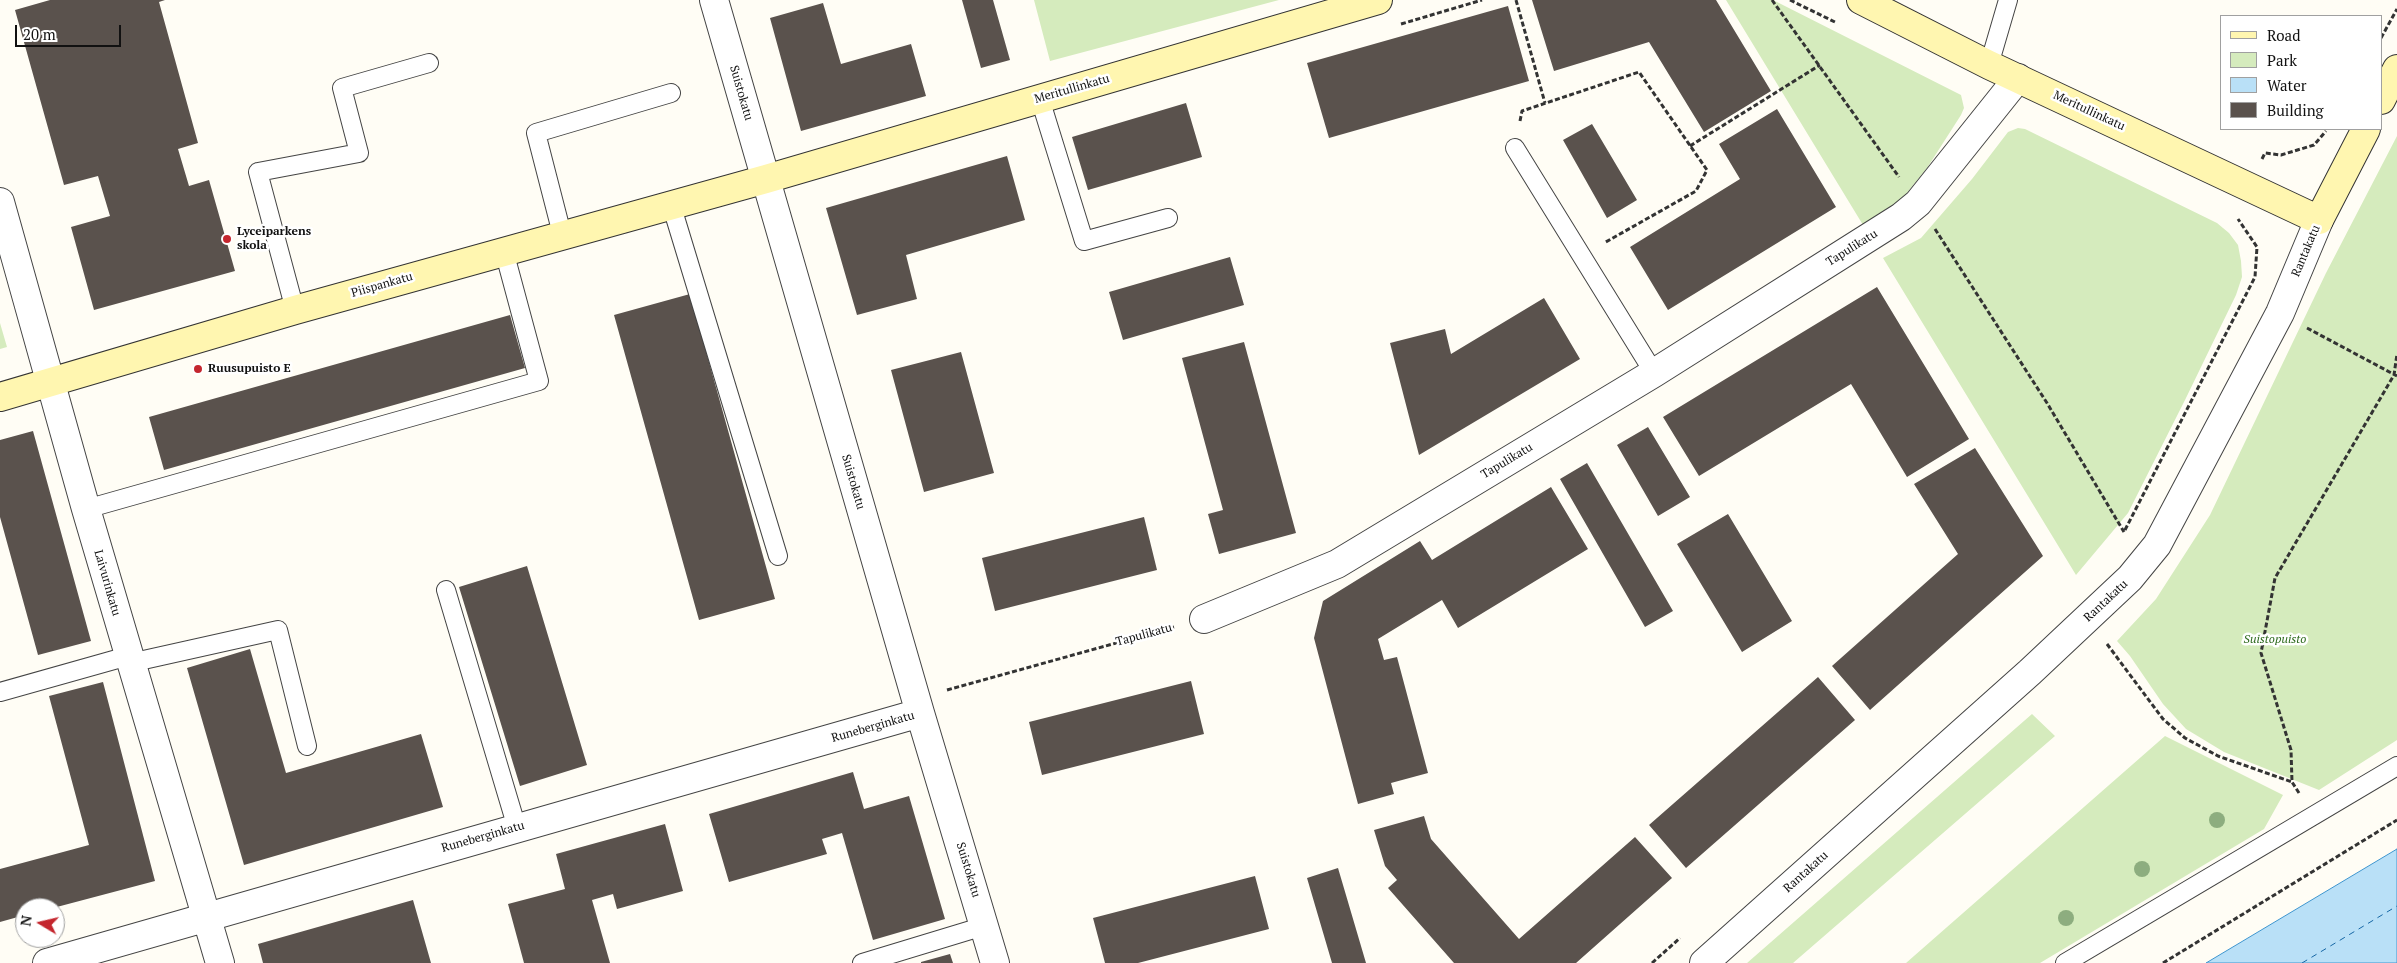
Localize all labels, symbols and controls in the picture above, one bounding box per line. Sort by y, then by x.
scale bar [18,15,124,47]
legend [2220,15,2382,130]
text: 20 m [23,24,56,44]
text: Road [2267,25,2300,45]
text: Park [2267,50,2297,70]
street label: Suistokatu [726,64,756,122]
street label: Meritullinkatu [1033,71,1111,107]
text: Water [2267,75,2306,95]
street label: Meritullinkatu [2051,88,2127,134]
text: Building [2267,100,2324,120]
street label: Rantakatu [2289,223,2323,279]
place label: Lyceiparkens skola [237,225,311,253]
street label: Tapulikatu [1824,227,1880,269]
marker: Lyceiparkens skola [221,233,233,245]
street label: Piispankatu [350,269,414,301]
place label: Ruusupuisto E [208,362,291,376]
marker: Ruusupuisto E [192,363,204,375]
street label: Tapulikatu [1479,440,1535,482]
street label: Suistokatu [838,453,868,511]
street label: Laivurinkatu [91,548,123,618]
street label: Rantakatu [2081,577,2131,625]
street label: Tapulikatu [1114,621,1174,649]
park label: Suistopuisto [2244,633,2306,647]
street label: Runeberginkatu [830,708,916,746]
street label: Runeberginkatu [440,818,526,856]
street label: Suistokatu [953,841,983,899]
street label: Rantakatu [1781,848,1831,896]
north arrow [15,898,65,948]
text: N [15,914,36,927]

